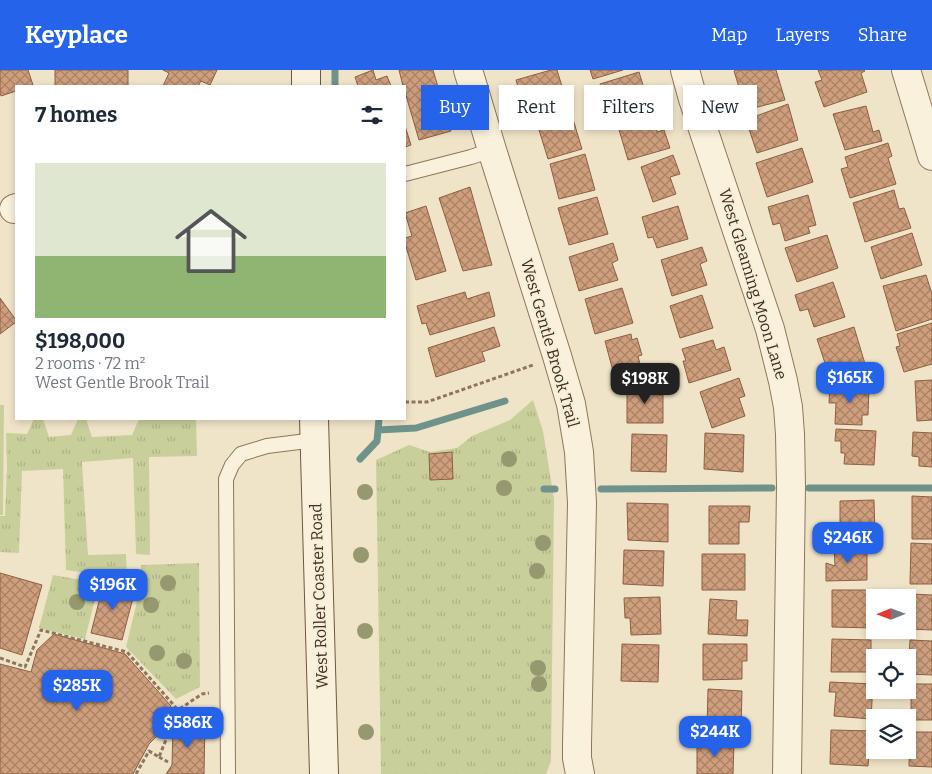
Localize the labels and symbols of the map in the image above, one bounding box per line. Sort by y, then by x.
street label: West Gleaming Moon Lane [715,186,791,382]
street label: West Gentle Brook Trail [517,257,583,430]
pin: $198K [610,362,680,405]
pin: $165K [815,362,885,404]
street label: West Roller Coaster Road [306,502,332,689]
pin: $246K [813,522,883,564]
pin: $196K [78,568,148,611]
north arrow [866,589,916,639]
pin: $285K [42,670,112,712]
pin: $586K [153,706,223,749]
pin: $244K [680,716,750,758]

